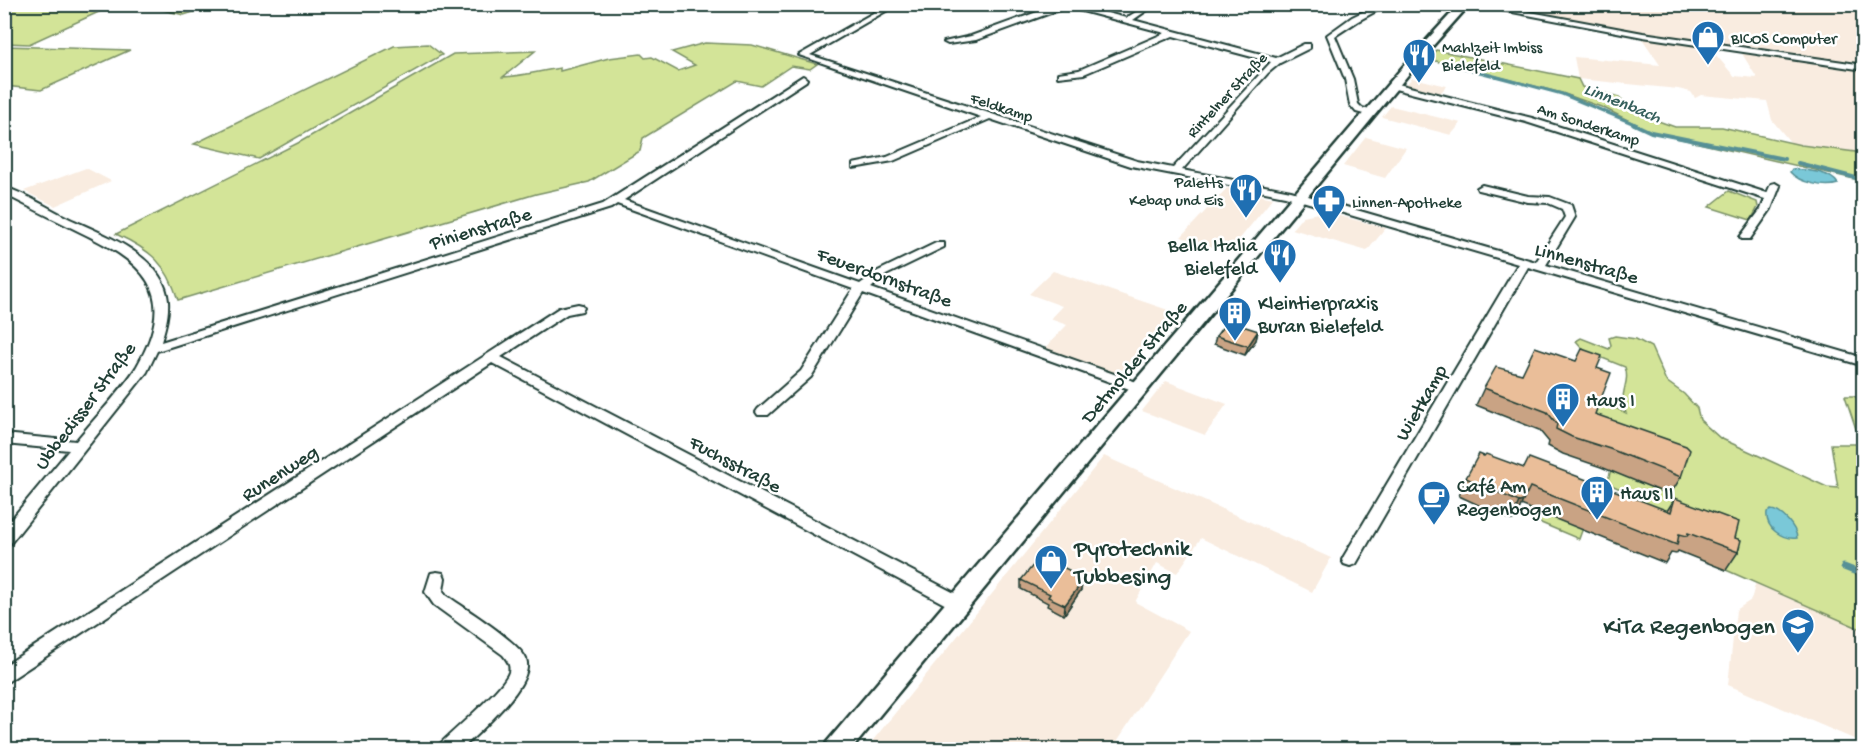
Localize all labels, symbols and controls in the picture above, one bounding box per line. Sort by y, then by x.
shop icon: BICOS Computer [1690,19,1726,66]
place label: BICOS Computer [1730,31,1838,50]
restaurant icon: Mahlzeit Imbiss Bielefeld [1401,37,1437,84]
place label: Mahlzeit Imbiss Bielefeld [1441,40,1543,77]
street label: Rintelner Straße [1184,49,1273,143]
water label: Linnenbach [1581,79,1664,129]
street label: Feldkamp [966,90,1035,128]
street label: Am Sonderkamp [1534,101,1642,152]
restaurant icon: Paletts Kebap und Eis [1228,172,1264,219]
place label: Paletts Kebap und Eis [1129,175,1224,212]
pharmacy icon: Linnen-Apotheke [1311,183,1347,230]
place label: Linnen-Apotheke [1352,195,1463,214]
street label: Pinienstraße [426,204,535,257]
place label: Bella Italia Bielefeld [1167,236,1259,282]
restaurant icon: Bella Italia Bielefeld [1262,237,1298,284]
street label: Linnenstraße [1532,240,1641,291]
street label: Feuerdornstraße [812,244,955,315]
place label: Kleintierpraxis Buran Bielefeld [1257,294,1384,340]
building icon: Kleintierpraxis Buran Bielefeld [1217,295,1253,342]
street label: Detmolder Straße [1077,297,1194,431]
street label: Ubbedisser Straße [31,338,143,476]
street label: Wietkamp [1392,362,1454,446]
building icon: Haus I [1545,381,1581,428]
place label: Haus I [1586,391,1635,414]
street label: Fuchsstraße [684,432,785,500]
street label: Runenweg [238,442,323,508]
building icon: Haus II [1579,474,1615,521]
place label: Café Am Regenbogen [1457,477,1562,523]
cafe icon: Café Am Regenbogen [1416,479,1452,526]
place label: Haus II [1620,484,1674,507]
place label: Pyrotechnik Tubbesing [1072,536,1193,593]
shop icon: Pyrotechnik Tubbesing [1033,543,1069,590]
school or university icon: KiTa Regenbogen [1780,607,1816,654]
place label: KiTa Regenbogen [1603,614,1776,643]

